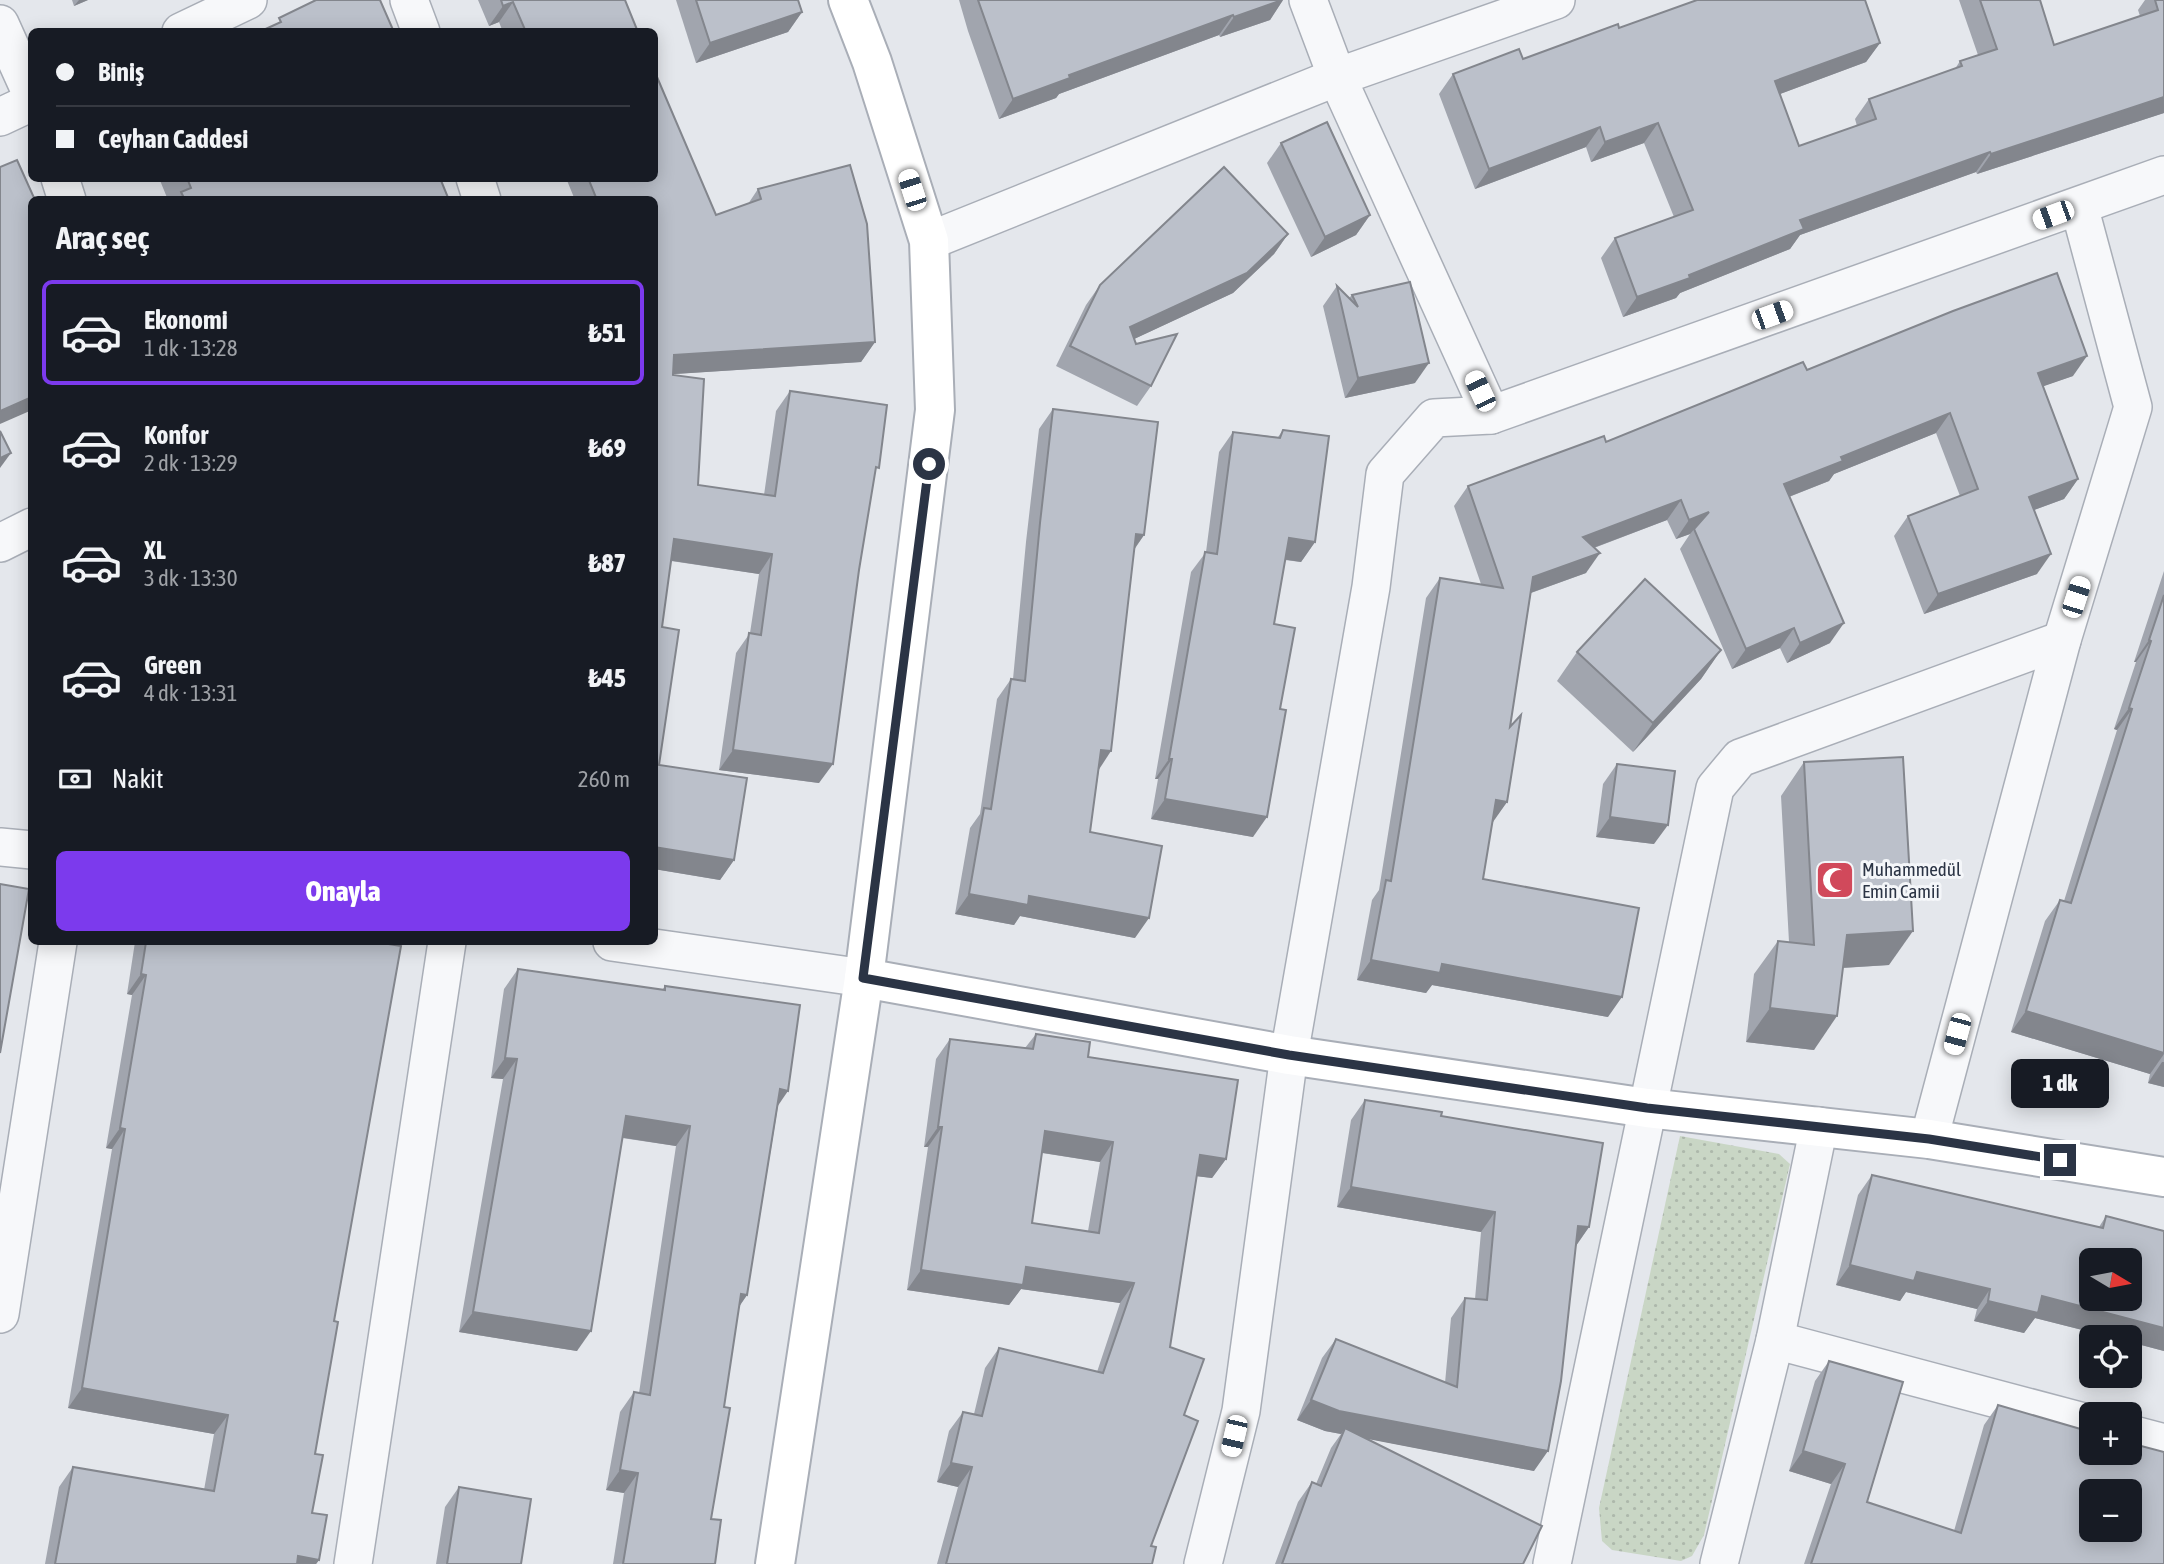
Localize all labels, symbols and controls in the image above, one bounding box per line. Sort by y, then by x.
text: Biniş [98,57,144,87]
text: Ceyhan Caddesi [98,124,248,154]
car [896,167,929,213]
car [2030,198,2077,232]
text: Araç seç [56,219,149,256]
car [1749,298,1796,332]
icon: car [60,301,123,364]
text: Ekonomi [144,305,228,335]
text: ₺51 [589,318,626,348]
text: 1 dk · 13:28 [144,335,238,361]
car [1462,368,1499,414]
icon: car [60,416,123,479]
text: Konfor [144,420,208,450]
text: ₺69 [589,433,626,463]
route start [913,448,945,480]
text: 2 dk · 13:29 [144,450,238,476]
icon: car [60,531,123,594]
text: XL [144,535,166,565]
text: ₺87 [589,548,626,578]
text: 3 dk · 13:30 [144,565,238,591]
car [2060,574,2093,620]
icon: car [60,646,123,709]
text: Green [144,650,202,680]
text: ₺45 [589,663,626,693]
text: 4 dk · 13:31 [144,680,238,706]
icon: cash [56,760,94,798]
text: Nakit [112,764,164,794]
text: 260 m [578,766,630,792]
button: Onayla [56,851,630,931]
place label: Muhammedül Emin Camii [1862,858,1961,902]
mosque icon: Muhammedül Emin Camii [1814,859,1856,901]
car [1942,1011,1973,1057]
callout: 1 dk [2011,1058,2109,1108]
text: 1 dk [2043,1070,2077,1096]
route end [2044,1144,2076,1176]
north arrow [2079,1248,2142,1311]
map controls [2079,1248,2142,1542]
button: locate [2079,1325,2142,1388]
button: + [2079,1402,2142,1465]
car [1220,1413,1249,1459]
button: − [2079,1479,2142,1542]

